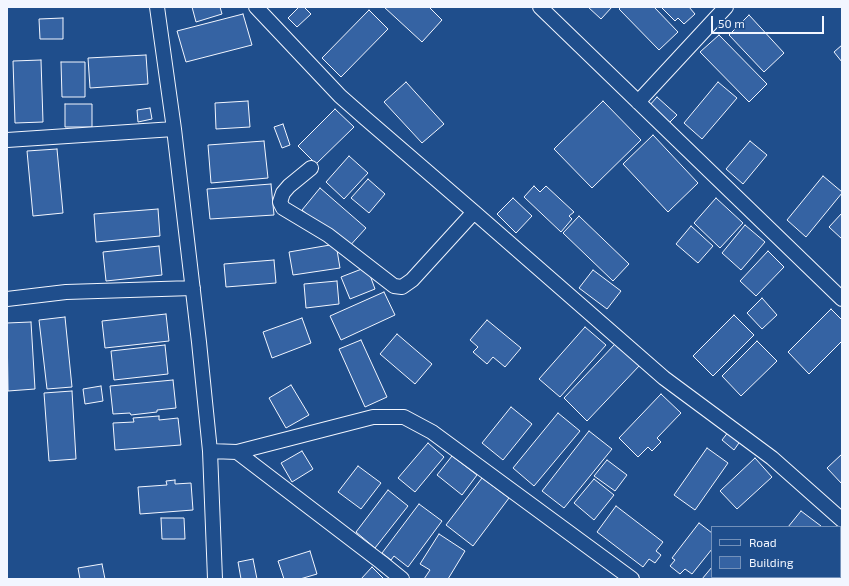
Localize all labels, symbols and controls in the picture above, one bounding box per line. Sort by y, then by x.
scale bar [713,8,826,34]
text: 50 m [718,16,745,30]
legend [711,526,841,578]
text: Road [749,535,777,549]
text: Building [749,555,793,569]

